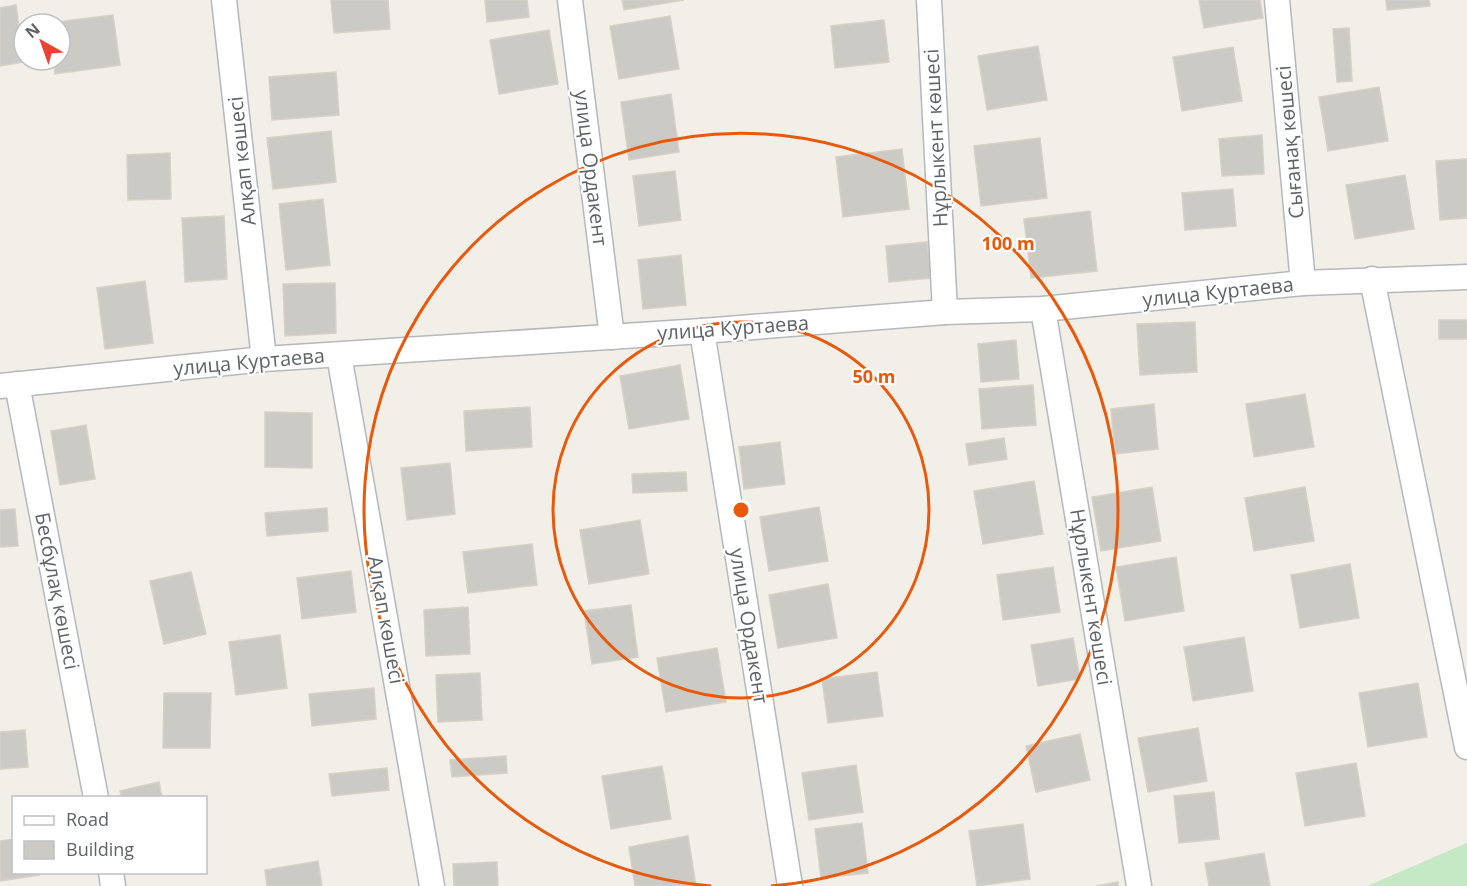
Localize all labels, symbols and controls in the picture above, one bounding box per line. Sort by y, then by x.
north arrow [12,12,72,72]
text: N [20,18,44,43]
street label: Нұрлыкент көшесі [917,48,954,228]
street label: Сығанақ көшесі [1269,64,1310,220]
street label: улица Ордакент [569,88,614,248]
street label: Алқап көшесі [221,95,262,227]
text: 100 m [981,231,1035,255]
street label: улица Куртаева [1141,270,1295,313]
street label: улица Куртаева [656,309,810,346]
street label: улица Куртаева [172,341,326,382]
text: 50 m [853,364,895,388]
centre of rings [731,500,751,520]
street label: Нұрлыкент көшесі [1064,507,1119,687]
street label: Бесбұлақ көшесі [29,510,86,672]
street label: улица Ордакент [724,546,775,706]
street label: Алқап көшесі [362,554,411,686]
legend [12,796,207,874]
text: Road [66,807,109,831]
text: Building [66,837,134,861]

